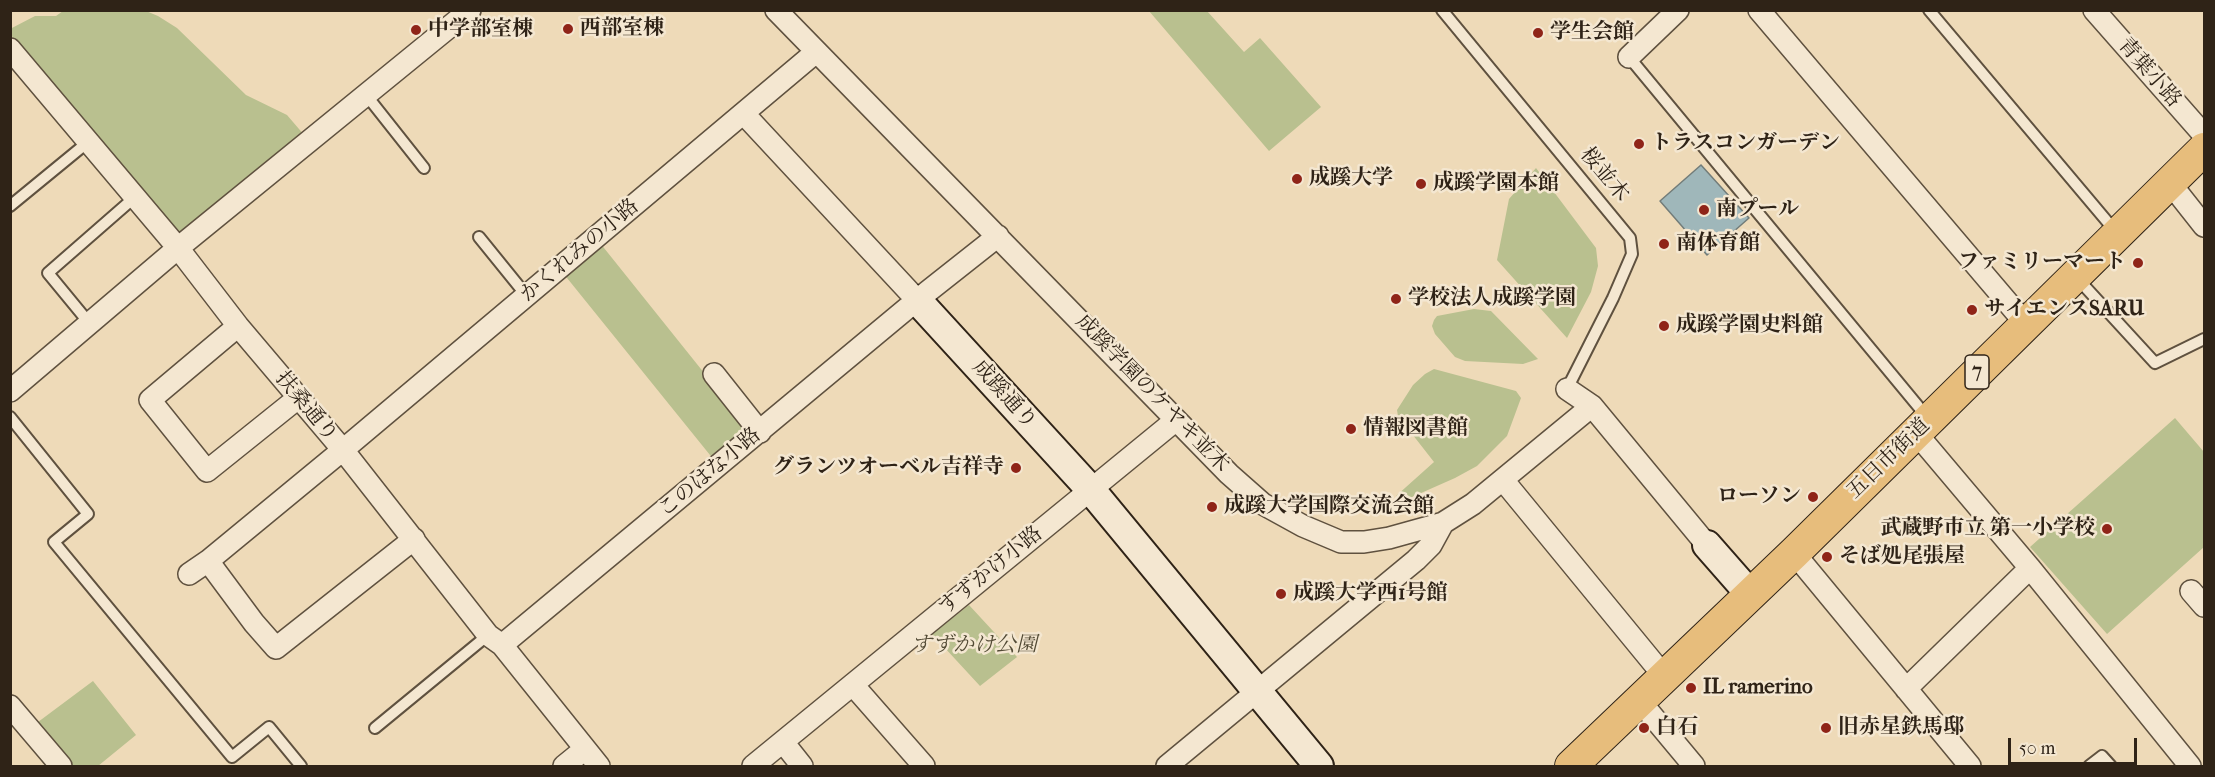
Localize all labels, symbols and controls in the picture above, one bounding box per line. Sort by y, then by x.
place label: 西部室棟 [580,16,664,42]
place label: 中学部室棟 [428,17,533,43]
place label: 学生会館 [1550,20,1634,46]
marker: 西部室棟 [561,22,575,36]
marker: 中学部室棟 [409,23,423,37]
marker: 学生会館 [1531,26,1545,40]
street label: 青葉小路 [2112,33,2186,113]
place label: トラスコンガーデン [1651,131,1840,157]
marker: トラスコンガーデン [1632,137,1646,151]
street label: 桜並木 [1574,143,1634,207]
place label: 成蹊大学 [1309,166,1393,192]
place label: 成蹊学園本館 [1433,171,1559,197]
marker: 成蹊大学 [1290,172,1304,186]
marker: 成蹊学園本館 [1414,177,1428,191]
street label: かくれみの小路 [516,194,644,308]
place label: 南プール [1716,197,1799,223]
marker: 南プール [1697,203,1711,217]
place label: 南体育館 [1676,231,1760,257]
marker: 南体育館 [1657,237,1671,251]
place label: ファミリーマート [1958,250,2126,276]
marker: ファミリーマート [2131,256,2145,270]
place label: 学校法人成蹊学園 [1408,286,1576,312]
marker: 学校法人成蹊学園 [1389,292,1403,306]
place label: サイエンスSARU [1984,297,2144,323]
marker: サイエンスSARU [1965,303,1979,317]
street label: 成蹊学園のケヤキ並木 [1070,310,1234,478]
place label: 成蹊学園史料館 [1676,313,1823,339]
marker: 成蹊学園史料館 [1657,319,1671,333]
street label: 成蹊通り [967,355,1041,435]
road number: 7 [1965,355,1989,389]
street label: 扶桑通り [269,367,343,447]
street label: 五日市街道 [1842,413,1936,505]
place label: 情報図書館 [1363,416,1468,442]
marker: 情報図書館 [1344,422,1358,436]
street label: このはな小路 [654,423,766,523]
place label: グランツオーベル吉祥寺 [773,455,1004,481]
marker: グランツオーベル吉祥寺 [1009,461,1023,475]
place label: ローソン [1717,484,1801,510]
marker: ローソン [1806,490,1820,504]
place label: 成蹊大学国際交流会館 [1224,494,1434,520]
marker: 成蹊大学国際交流会館 [1205,500,1219,514]
place label: 武蔵野市立 第一小学校 [1880,516,2095,542]
street label: すずかけ小路 [934,522,1048,620]
marker: 武蔵野市立 第一小学校 [2100,522,2114,536]
place label: そば処尾張屋 [1839,544,1965,570]
marker: そば処尾張屋 [1820,550,1834,564]
place label: 成蹊大学西1号館 [1293,581,1447,607]
marker: 成蹊大学西1号館 [1274,587,1288,601]
park label: すずかけ公園 [911,633,1037,659]
place label: IL ramerino [1703,675,1813,701]
marker: IL ramerino [1684,681,1698,695]
place label: 白石 [1656,715,1698,741]
place label: 旧赤星鉄馬邸 [1838,715,1964,741]
marker: 白石 [1637,721,1651,735]
marker: 旧赤星鉄馬邸 [1819,721,1833,735]
scale bar [2011,726,2140,764]
text: 50 m [2019,738,2055,759]

